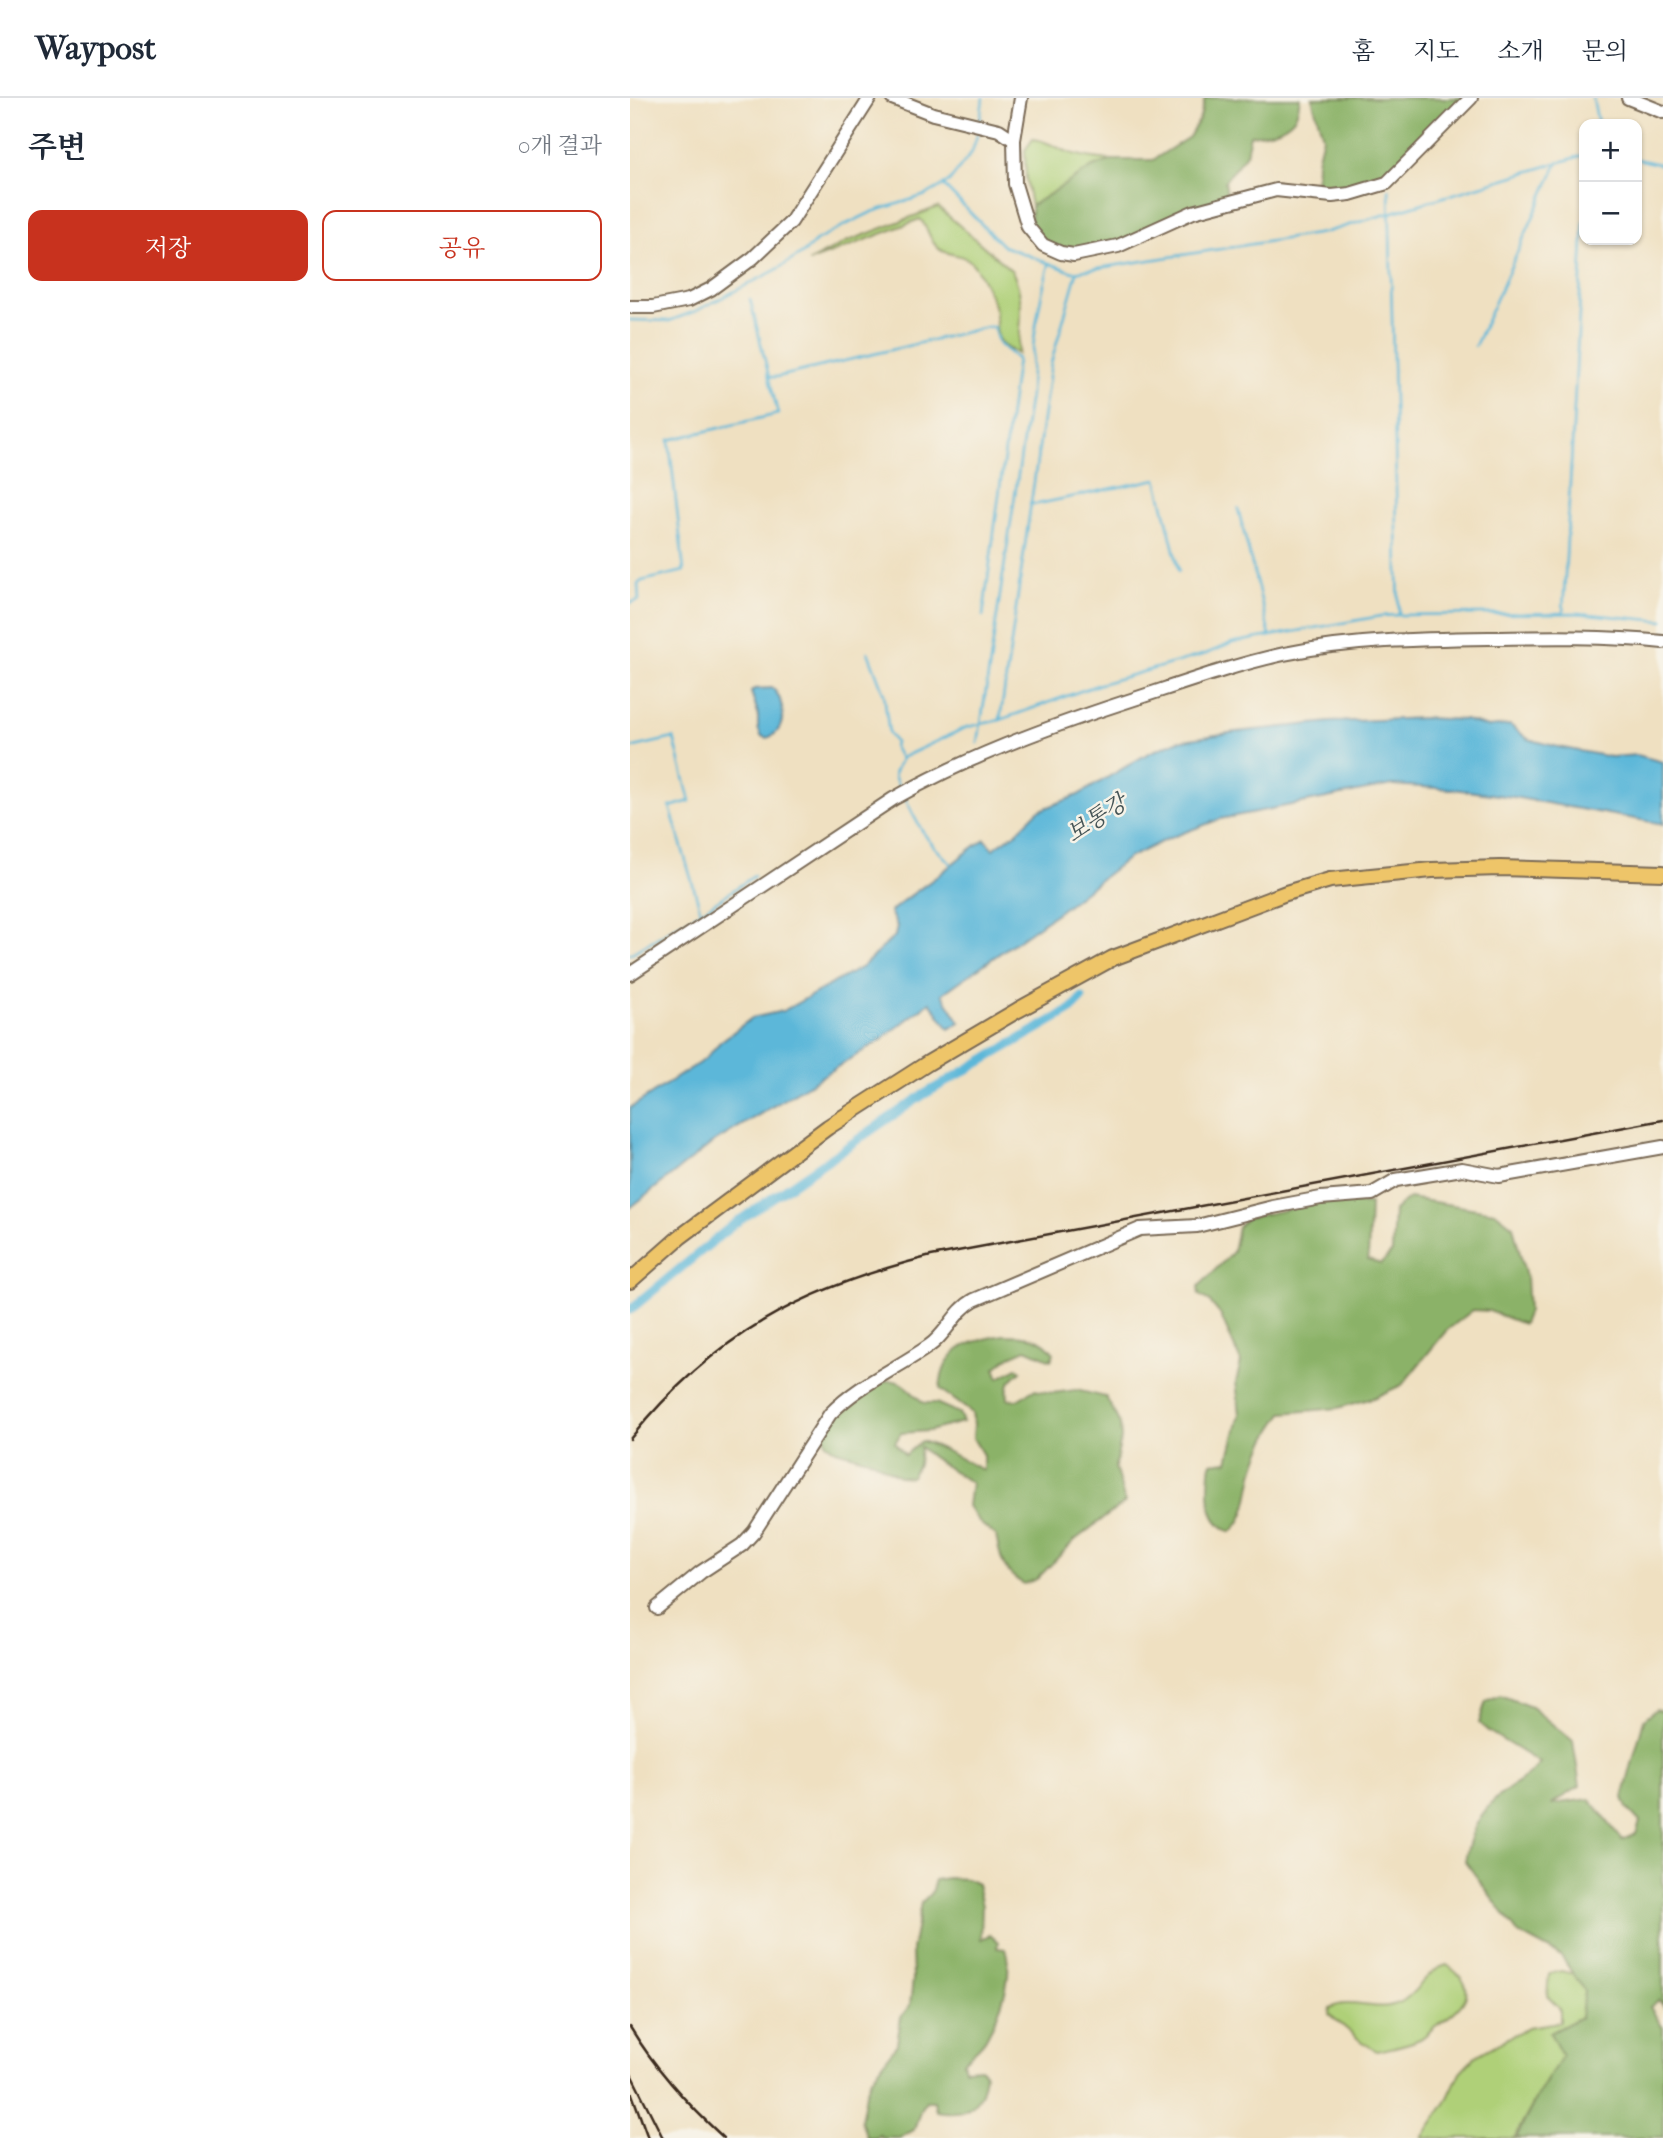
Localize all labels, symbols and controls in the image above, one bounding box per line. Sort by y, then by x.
text: Waypost [35,29,156,68]
text: 홈 [1352,37,1375,65]
text: 지도 [1413,37,1459,65]
text: 소개 [1497,37,1544,65]
text: 문의 [1582,37,1628,65]
map controls [1579,119,1642,245]
button: + [1579,119,1642,182]
text: 주변 [28,130,86,165]
text: 0개 결과 [518,132,602,159]
button: − [1579,182,1642,245]
button: 저장 [28,210,308,281]
button: 공유 [322,210,602,281]
water label: 보통강 [1061,787,1135,848]

